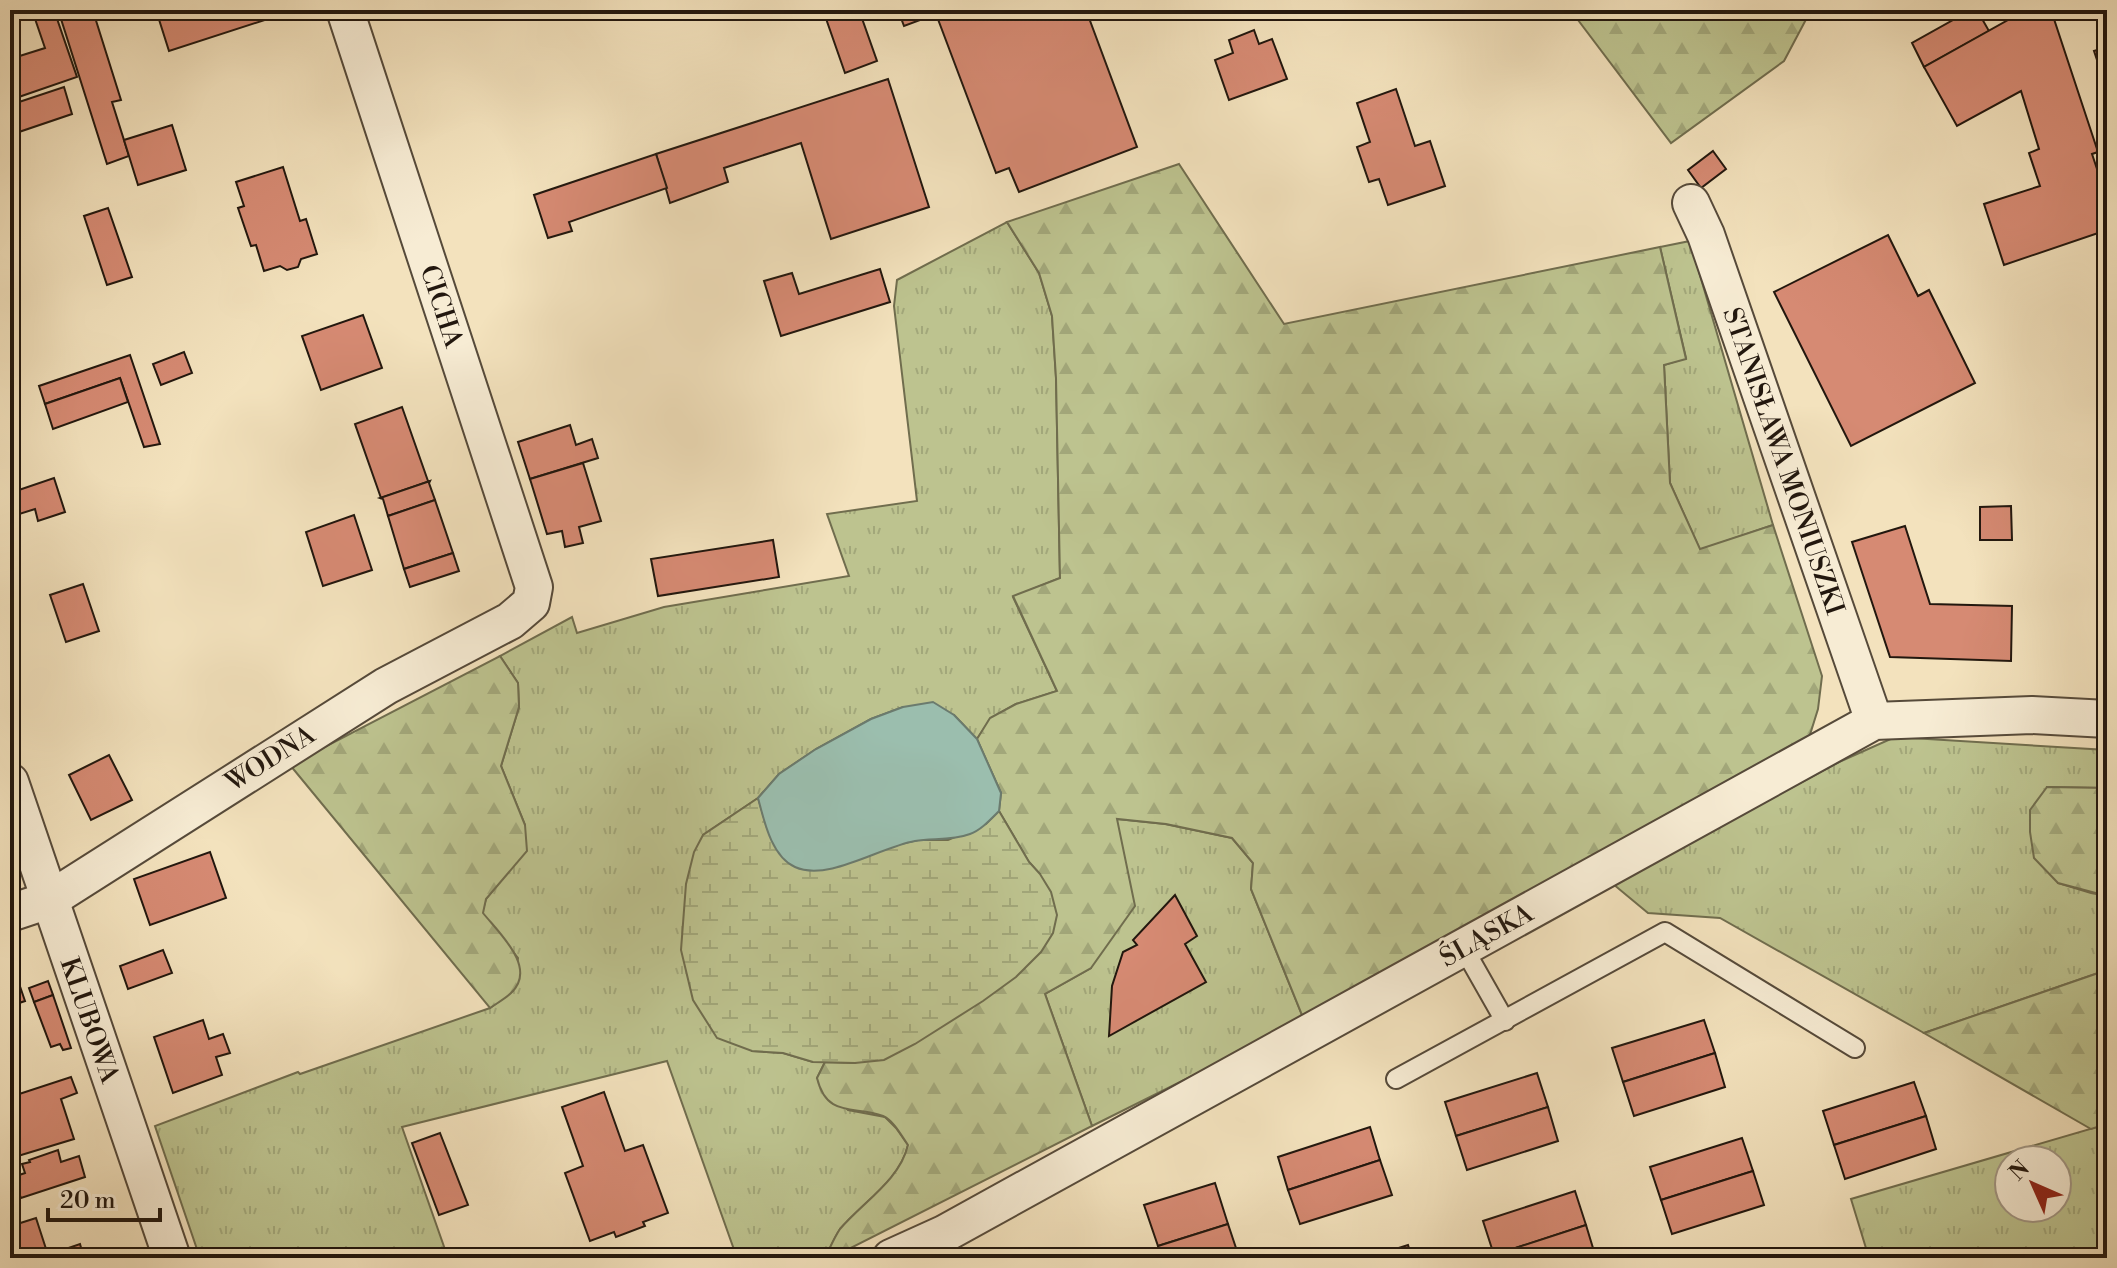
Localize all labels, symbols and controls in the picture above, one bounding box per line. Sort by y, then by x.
street label: CICHA [413,261,470,353]
street label: STANISŁAWA MONIUSZKI [1715,303,1851,619]
street label: WODNA [219,718,322,799]
street label: ŚLĄSKA [1433,895,1540,974]
street label: KLUBOWA [53,953,126,1088]
north arrow [1993,1144,2073,1224]
text: N [2004,1155,2036,1187]
scale bar [48,1172,160,1222]
text: 20 m [60,1186,116,1216]

